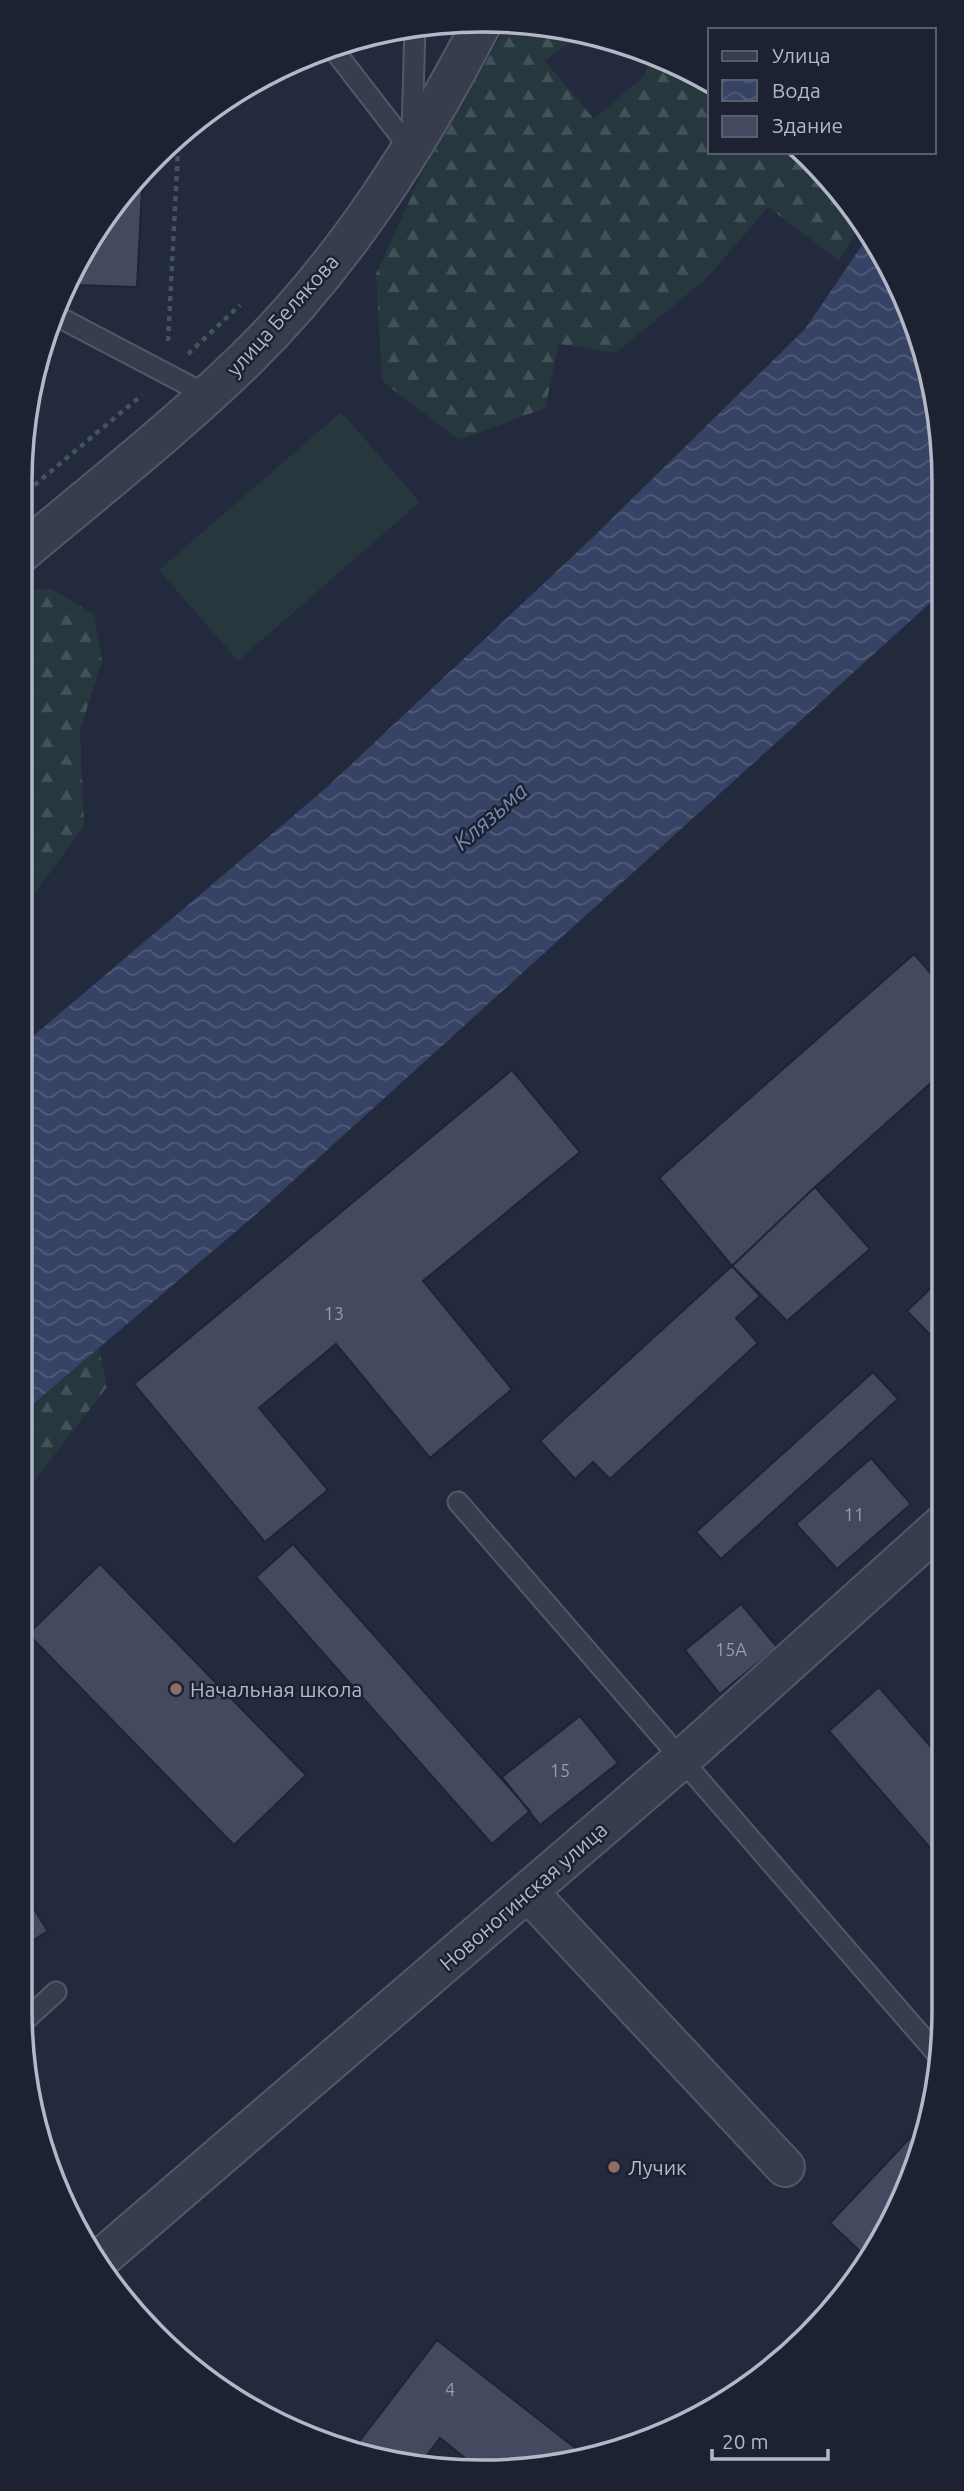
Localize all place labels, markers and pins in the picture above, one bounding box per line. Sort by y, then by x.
place label: Начальная школа [190,1677,362,1701]
marker: Начальная школа [168,1681,184,1697]
place label: Лучик [628,2155,687,2179]
marker: Лучик [606,2159,622,2175]

